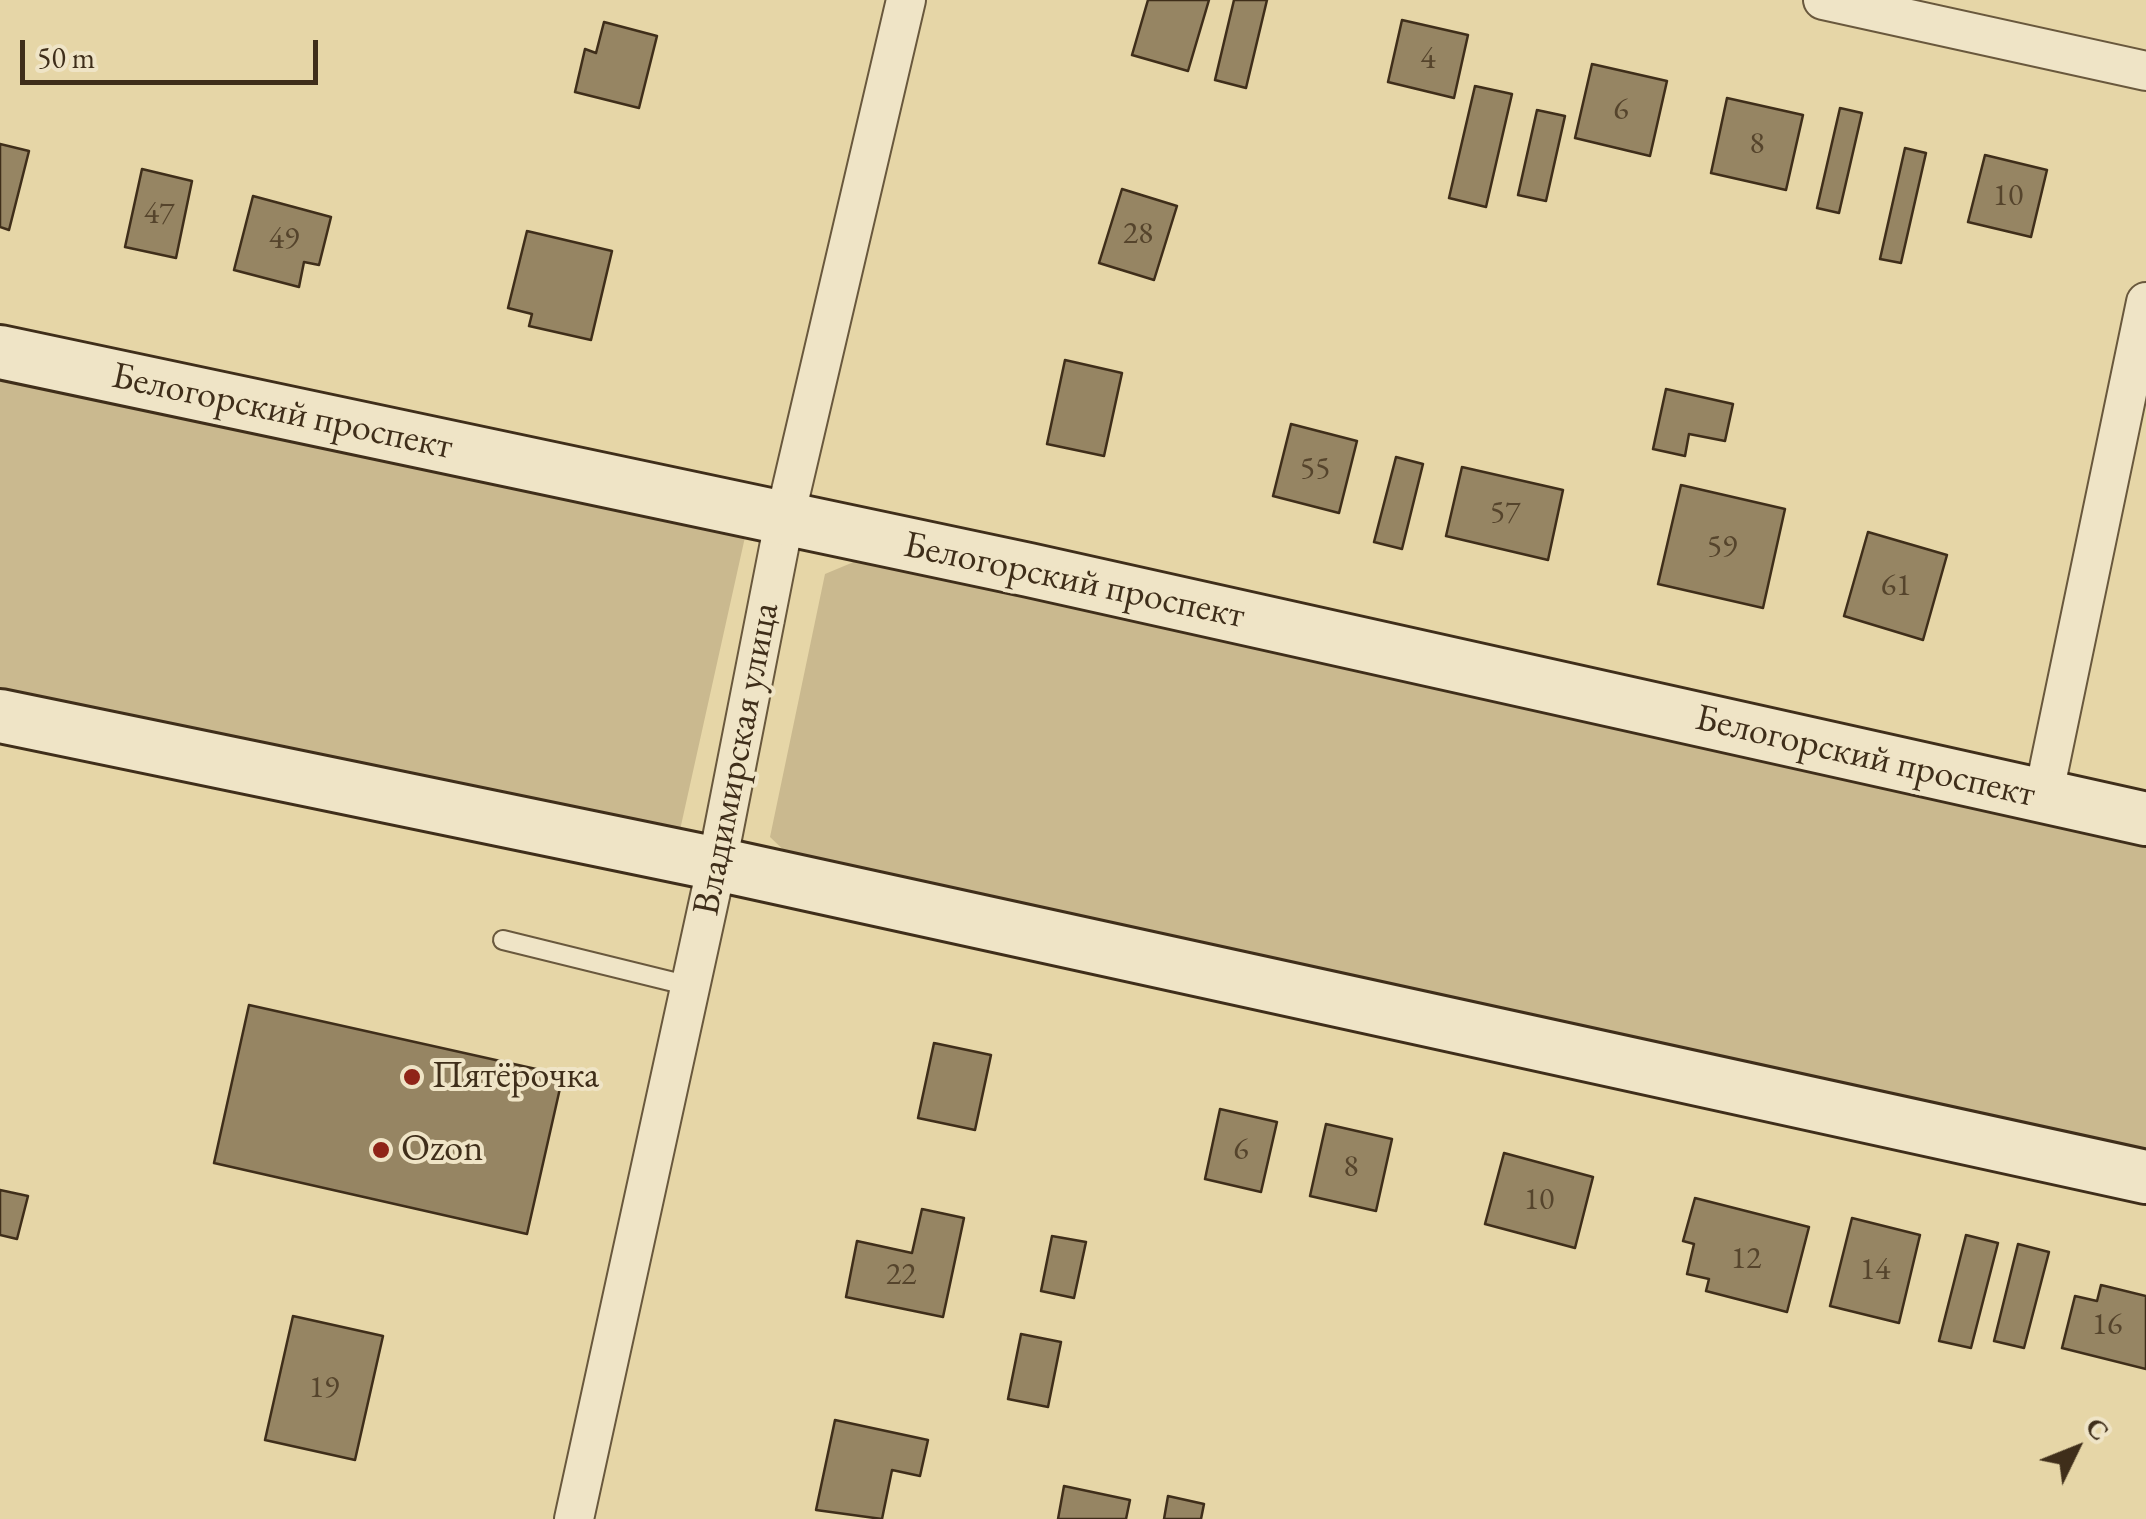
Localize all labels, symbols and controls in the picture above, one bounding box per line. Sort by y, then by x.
scale bar [25,20,322,82]
text: 50 m [37,38,95,77]
house number: 4 [1420,40,1436,78]
house number: 6 [1613,91,1629,129]
house number: 8 [1749,125,1765,163]
house number: 10 [1993,177,2023,215]
house number: 47 [144,195,174,233]
house number: 28 [1123,215,1153,253]
house number: 49 [269,220,299,258]
street label: Белогорский проспект [107,354,457,470]
house number: 55 [1300,450,1330,488]
house number: 57 [1490,494,1520,532]
street label: Белогорский проспект [899,523,1249,639]
house number: 59 [1707,528,1737,566]
house number: 61 [1881,567,1911,605]
street label: Владимирская улица [684,599,790,919]
street label: Белогорский проспект [1691,696,2039,818]
place label: Пятёрочка [432,1054,599,1100]
marker: Пятёрочка [401,1066,423,1088]
place label: Ozon [401,1127,483,1173]
house number: 6 [1233,1131,1249,1169]
marker: Ozon [370,1139,392,1161]
house number: 8 [1343,1148,1359,1186]
house number: 10 [1524,1181,1554,1219]
house number: 12 [1731,1240,1761,1278]
house number: 14 [1860,1251,1890,1289]
house number: 22 [886,1256,916,1294]
house number: 16 [2092,1306,2122,1344]
house number: 19 [309,1369,339,1407]
north arrow [2026,1399,2126,1499]
text: С [2078,1409,2118,1448]

